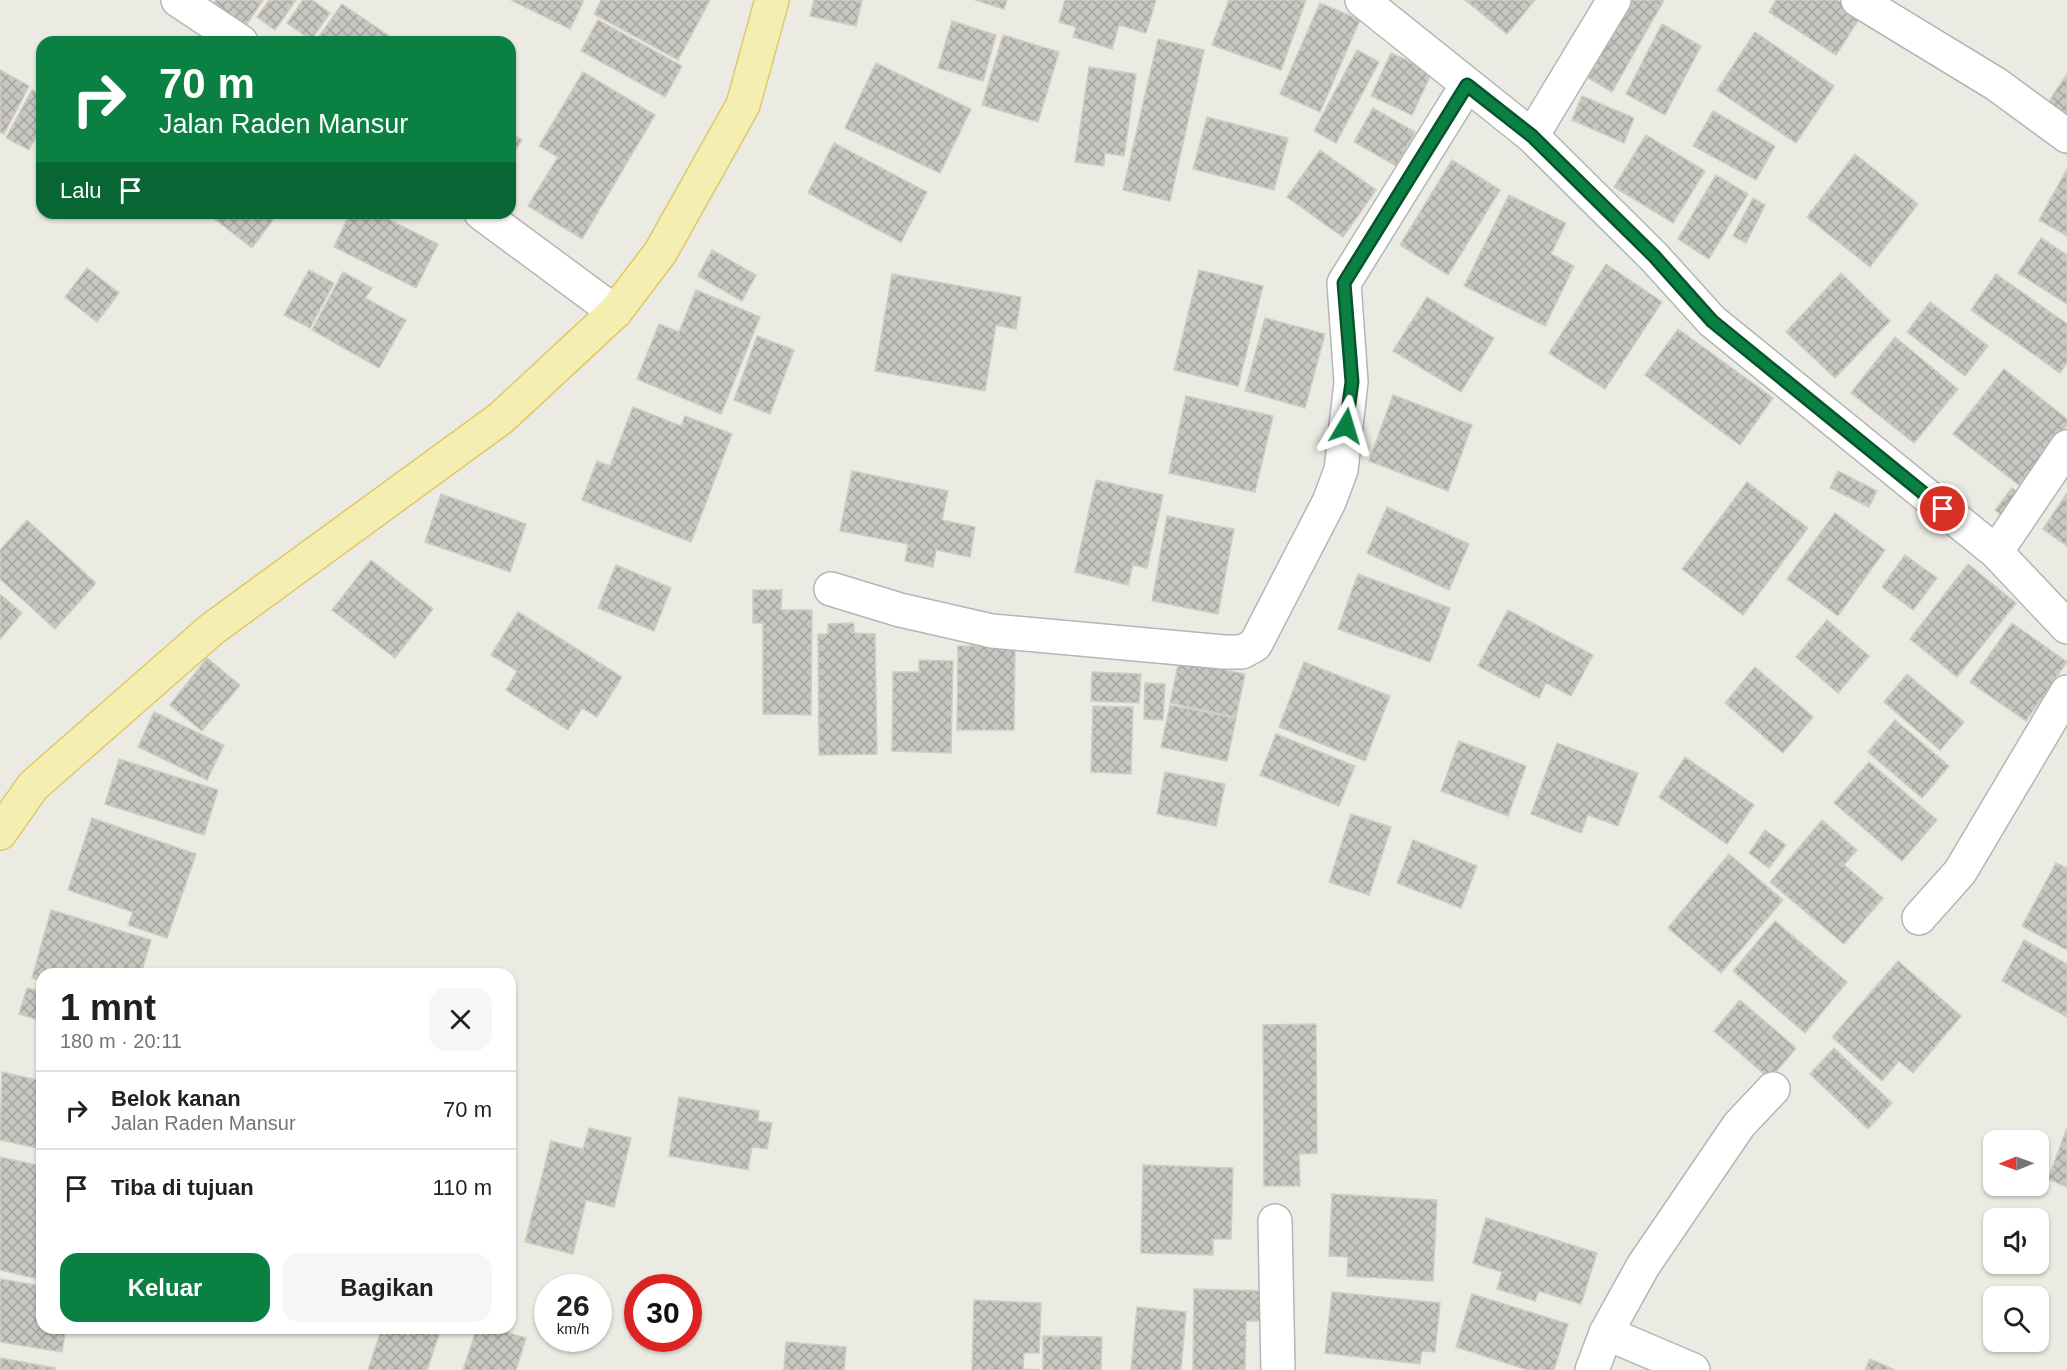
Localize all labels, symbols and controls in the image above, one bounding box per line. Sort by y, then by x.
icon: right [60,60,138,138]
text: 70 m [159,60,255,107]
text: Jalan Raden Mansur [159,109,408,139]
icon: arrive [114,174,147,207]
text: Lalu [60,178,102,203]
position arrow [1314,394,1378,458]
pin [1917,483,1968,534]
icon: arrive [1926,492,1959,525]
text: 1 mnt [60,987,156,1028]
button: close [429,988,492,1051]
text: 180 m · 20:11 [60,1030,182,1052]
text: Belok kanan [111,1086,241,1111]
icon: right [60,1094,93,1127]
text: 70 m [443,1097,492,1122]
text: Jalan Raden Mansur [111,1112,296,1134]
north arrow [1983,1130,2049,1196]
map controls [1983,1130,2049,1352]
icon: arrive [60,1172,93,1205]
text: Tiba di tujuan [111,1175,254,1200]
text: 110 m [432,1175,492,1200]
button: sound [1983,1208,2049,1274]
button: Keluar [60,1253,270,1322]
button: Bagikan [282,1253,492,1322]
speed limit sign: 30 [624,1274,702,1352]
button: search [1983,1286,2049,1352]
text: 26 [556,1289,590,1322]
text: km/h [557,1320,589,1337]

